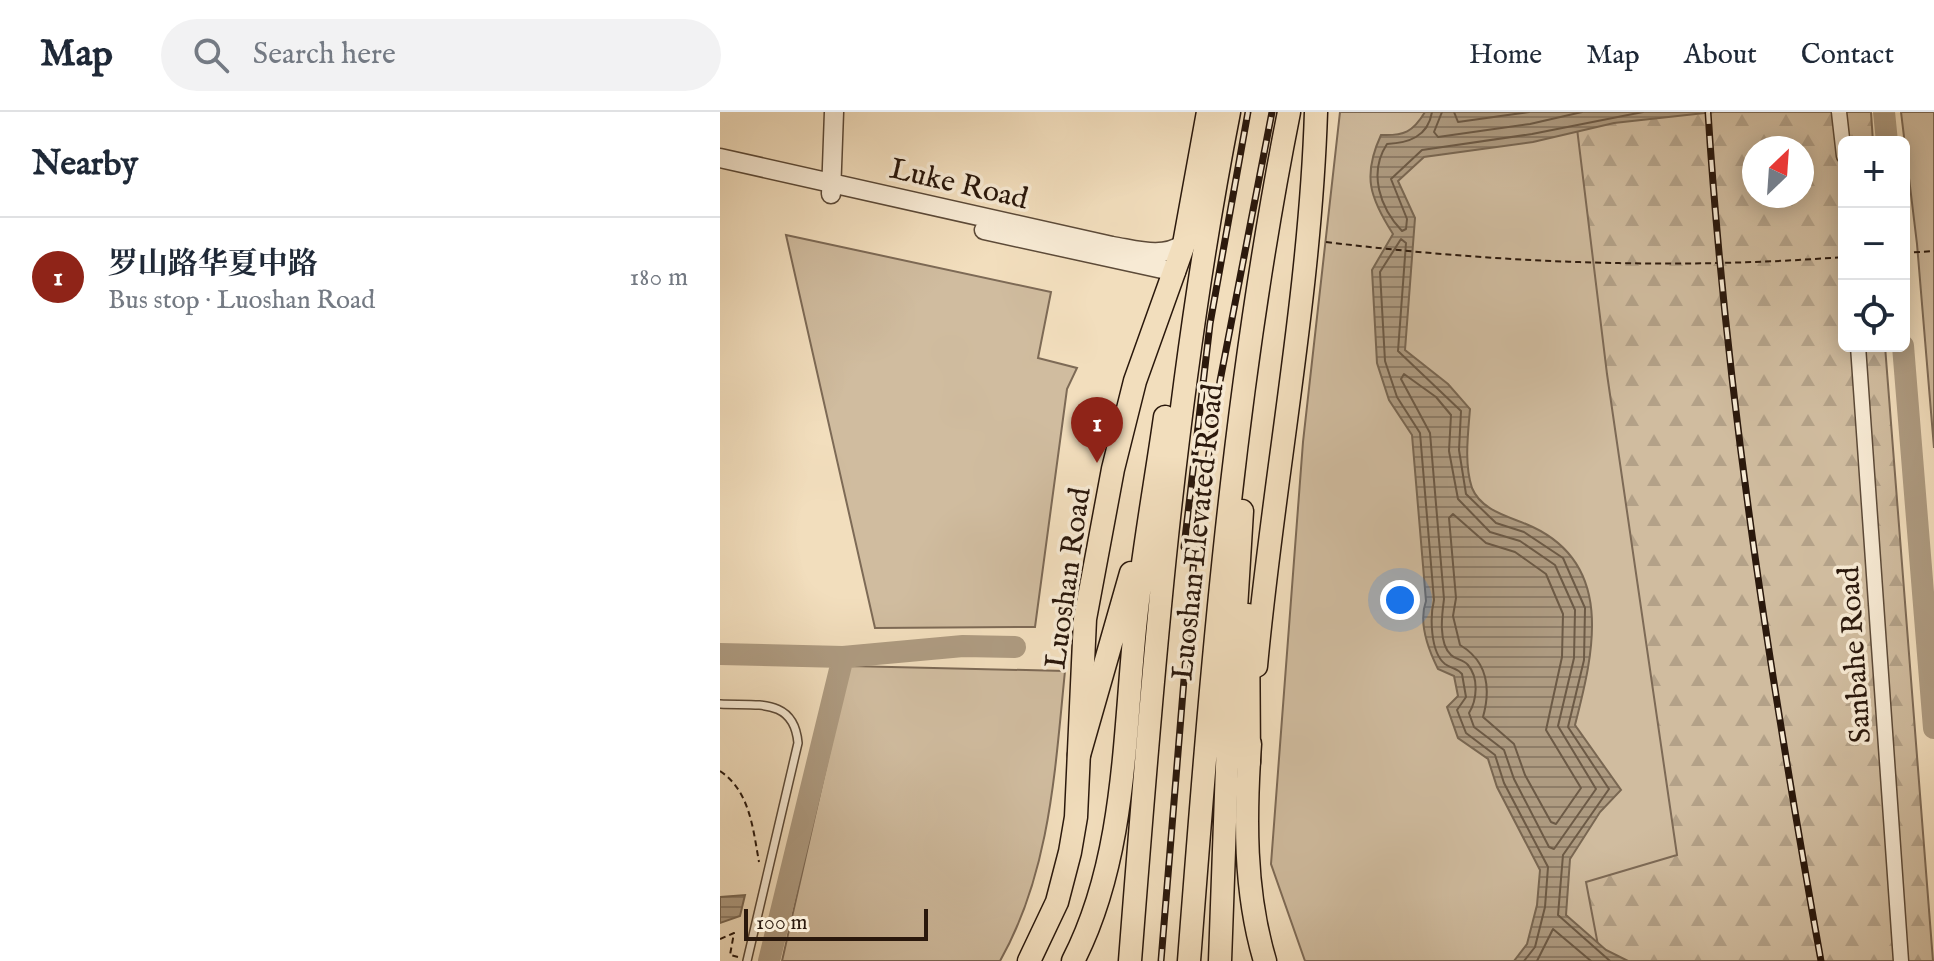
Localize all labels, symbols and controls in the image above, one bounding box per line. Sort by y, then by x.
search box [161,19,721,91]
text: Map [40,31,113,79]
icon: search [189,33,233,77]
text: Search here [253,36,396,74]
text: Home [1469,38,1542,73]
text: Map [1586,38,1640,73]
text: About [1684,38,1757,73]
text: Contact [1801,38,1894,73]
north arrow [1742,136,1814,208]
map controls [1838,136,1910,352]
button: + [1838,136,1910,208]
text: Nearby [32,143,138,186]
street label: Luke Road [886,151,1032,220]
button: − [1838,208,1910,280]
text: 罗山路华夏中路 [108,246,318,284]
text: 1 [53,261,63,294]
text: 180 m [630,261,688,294]
button: locate [1838,280,1910,352]
text: Bus stop · Luoshan Road [108,284,375,317]
street label: Luoshan Elevated Road [1165,381,1234,682]
pin: 1 [1071,397,1123,463]
street label: Luoshan Road [1037,484,1101,671]
street label: Sanbahe Road [1831,564,1881,745]
your location [1380,580,1420,620]
scale bar [744,905,928,941]
text: 100 m [756,909,808,937]

